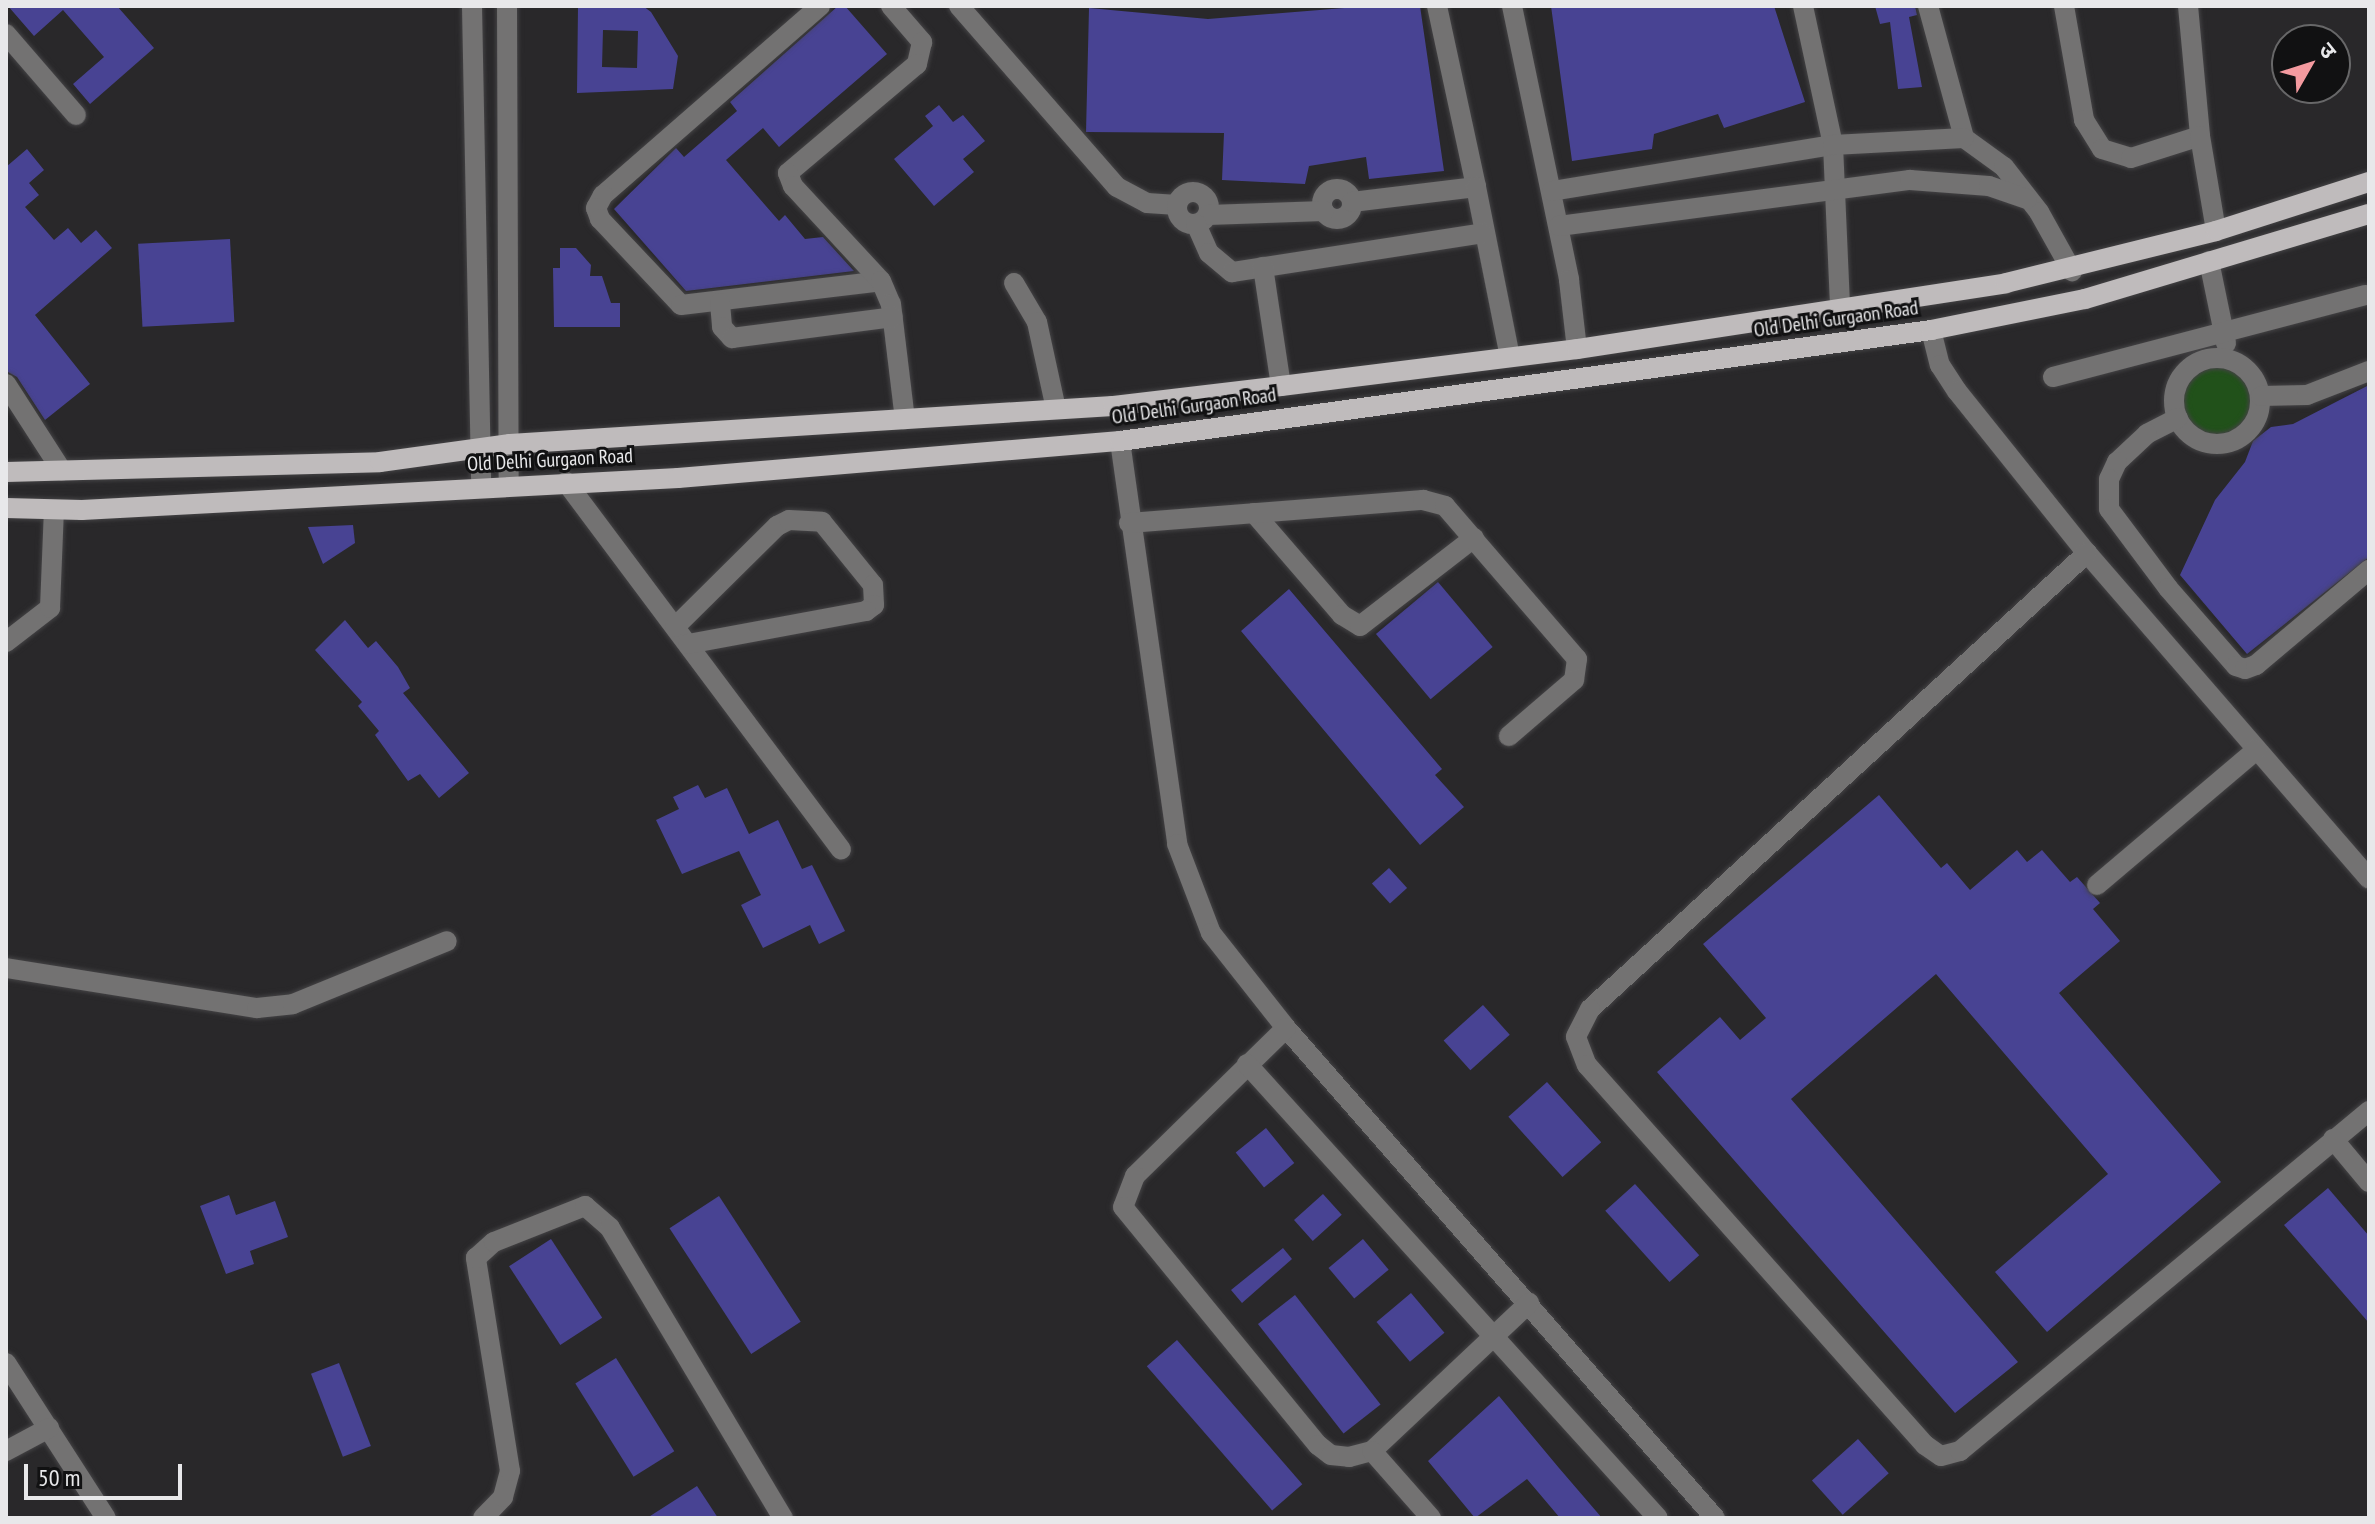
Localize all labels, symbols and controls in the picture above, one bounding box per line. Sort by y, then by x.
north arrow [2271,24,2351,104]
text: उ [2313,36,2343,64]
street label: Old Delhi Gurgaon Road [1752,296,1920,342]
street label: Old Delhi Gurgaon Road [1110,383,1278,429]
street label: Old Delhi Gurgaon Road [467,444,633,476]
scale bar [28,1448,186,1498]
text: 50 m [38,1462,80,1493]

